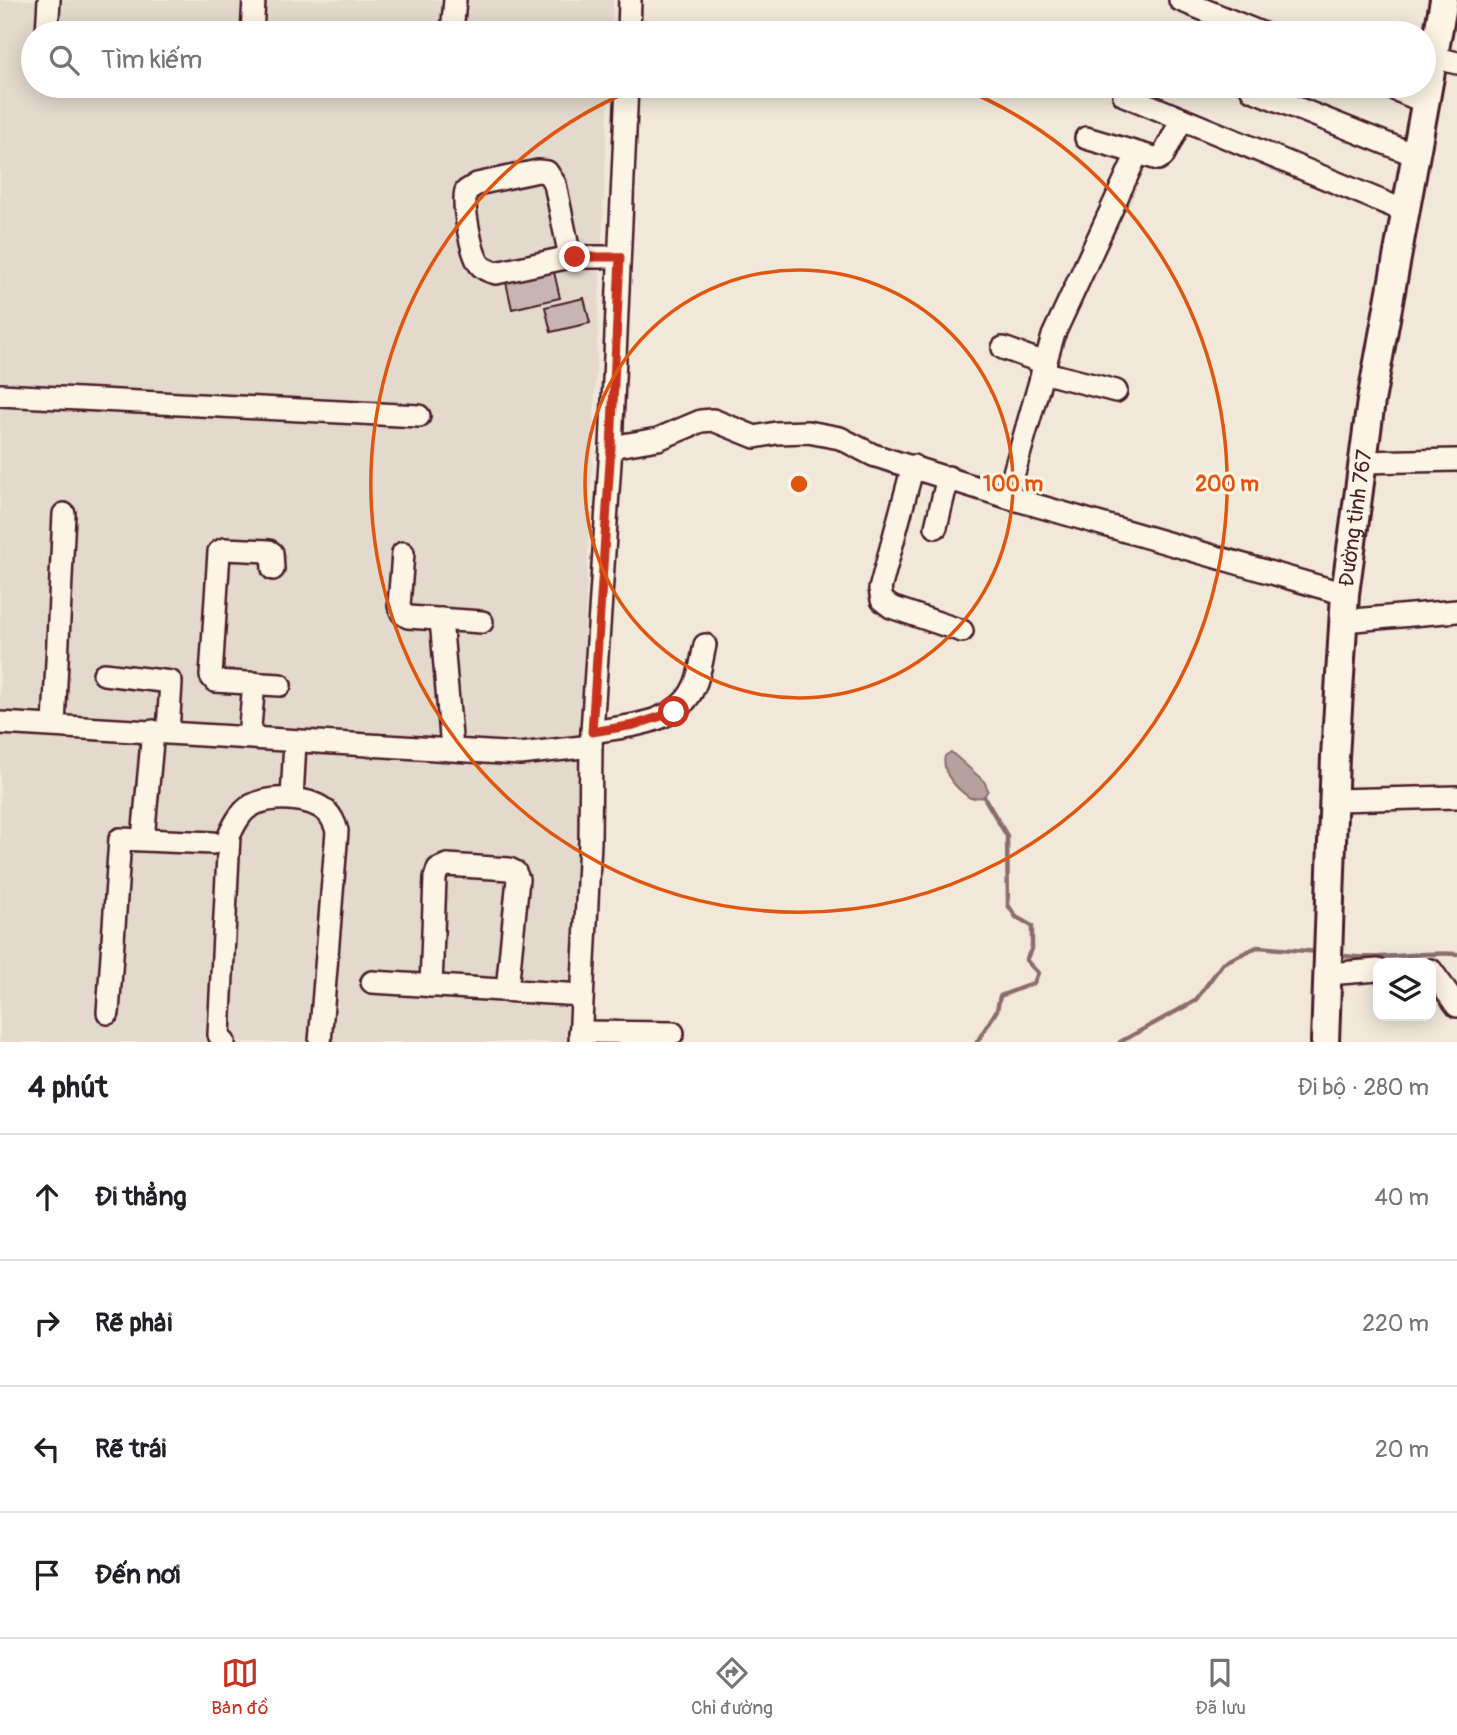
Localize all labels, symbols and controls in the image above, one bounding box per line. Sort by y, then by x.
search box [21,21,1436,98]
icon: search [45,41,83,79]
text: Tìm kiếm [101,44,202,76]
route end [559,241,590,272]
street label: Đường tỉnh 767 [1333,448,1378,588]
text: 100 m [983,471,1043,498]
text: 200 m [1195,471,1259,498]
centre of rings [787,472,811,496]
route start [658,696,689,727]
map controls [1373,958,1436,1021]
button: layers [1373,958,1436,1021]
text: 4 phút [28,1069,108,1106]
text: Đi bộ · 280 m [1298,1073,1429,1102]
icon: ahead [28,1178,66,1216]
text: Đi thẳng [95,1181,187,1213]
text: 40 m [1375,1183,1429,1212]
icon: right [28,1304,66,1342]
text: Rẽ phải [95,1307,172,1339]
text: 220 m [1362,1309,1429,1338]
icon: left [28,1430,66,1468]
text: Rẽ trái [95,1433,166,1465]
text: 20 m [1375,1435,1429,1464]
icon: arrive [28,1556,66,1594]
text: Đến nơi [95,1559,180,1591]
tab: Bản đồ [211,1654,268,1720]
tab: Chỉ đường [691,1654,773,1720]
tab: Đã lưu [1195,1654,1246,1720]

